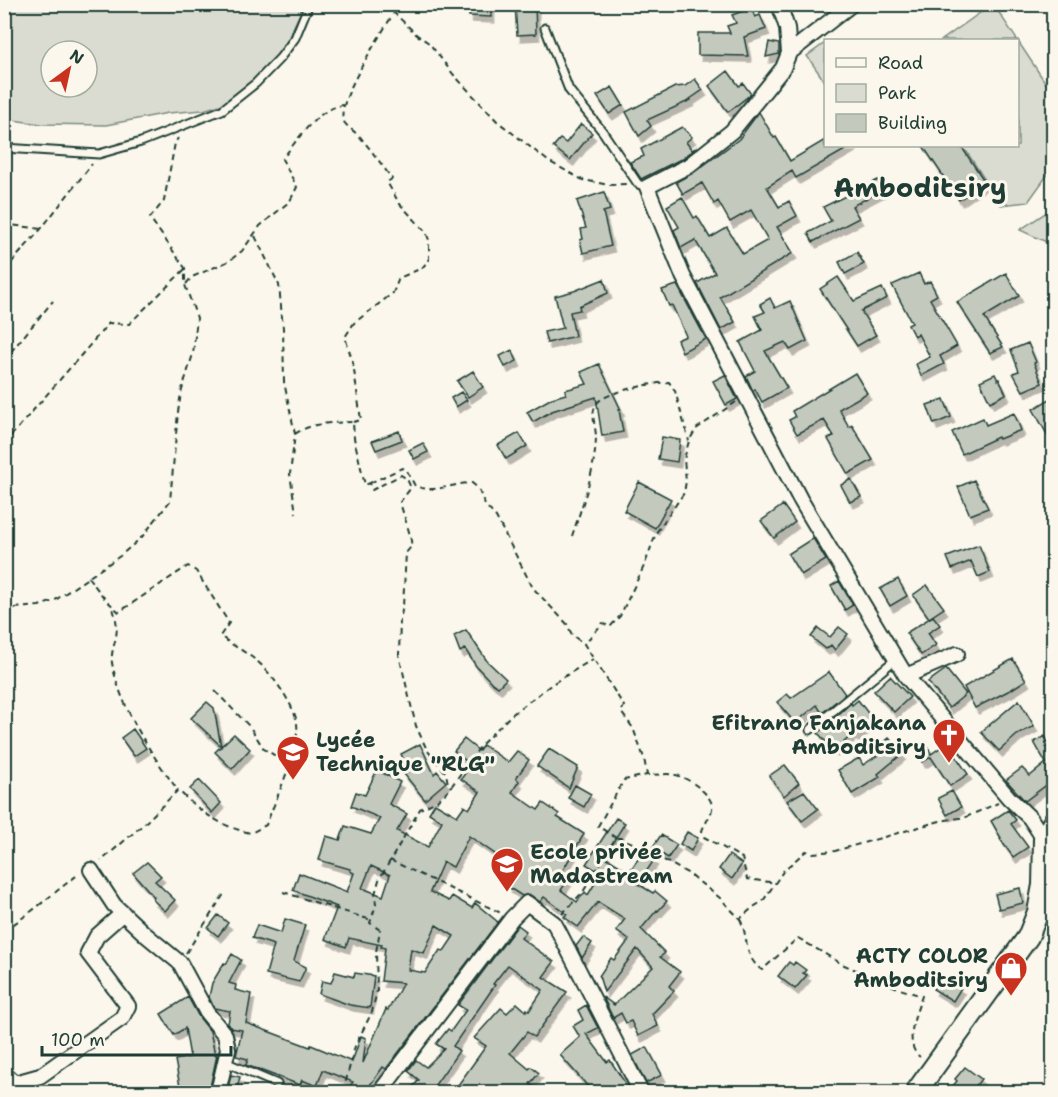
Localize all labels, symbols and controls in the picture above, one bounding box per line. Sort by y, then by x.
north arrow [39,39,99,99]
legend [824,39,1019,147]
text: N [66,45,88,69]
text: Road [878,51,923,75]
text: Park [878,81,917,105]
text: Building [878,111,947,135]
district label: Amboditsiry [833,169,1007,206]
place label: Efitrano Fanjakana Amboditsiry [711,709,927,761]
church icon: Efitrano Fanjakana Amboditsiry [931,717,967,764]
place label: Lycée Technique "RLG" [316,726,495,778]
school or university icon: Lycée Technique "RLG" [275,734,311,781]
place label: Ecole privée Madastream [530,838,673,890]
school or university icon: Ecole privée Madastream [489,846,525,893]
place label: ACTY COLOR Amboditsiry [853,942,988,994]
shop icon: ACTY COLOR Amboditsiry [993,950,1029,997]
scale bar [42,1019,231,1057]
text: 100 m [51,1028,105,1052]

